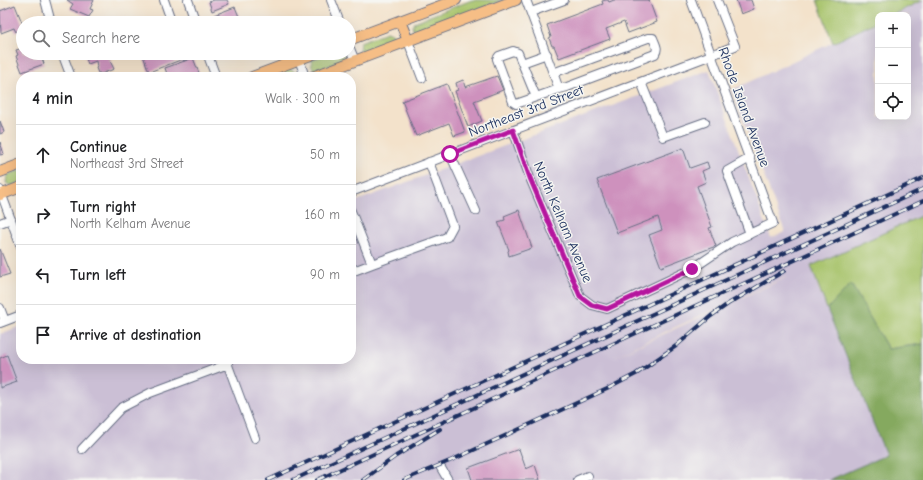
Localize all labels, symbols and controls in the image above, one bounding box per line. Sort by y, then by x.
map controls [875,12,911,120]
button: + [875,12,911,48]
search box [16,16,356,60]
icon: search [30,27,52,49]
text: Search here [62,29,140,47]
street label: Rhode Island Avenue [714,45,774,169]
button: − [875,48,911,84]
street label: Northeast 3rd Street [466,81,587,141]
button: locate [875,84,911,120]
text: 4 min [32,89,73,108]
text: Walk · 300 m [265,91,340,106]
text: Continue [70,138,127,156]
icon: ahead [32,144,54,166]
route start [441,145,459,163]
text: 50 m [310,147,340,162]
text: Northeast 3rd Street [70,156,183,171]
street label: North Kelham Avenue [530,159,596,285]
text: Turn right [70,198,136,216]
icon: right [32,204,54,226]
text: 160 m [305,207,340,222]
text: North Kelham Avenue [70,216,191,231]
route end [683,260,701,278]
icon: left [32,264,54,286]
text: Turn left [70,266,126,284]
text: 90 m [310,267,340,282]
icon: arrive [32,324,54,346]
text: Arrive at destination [70,326,201,344]

